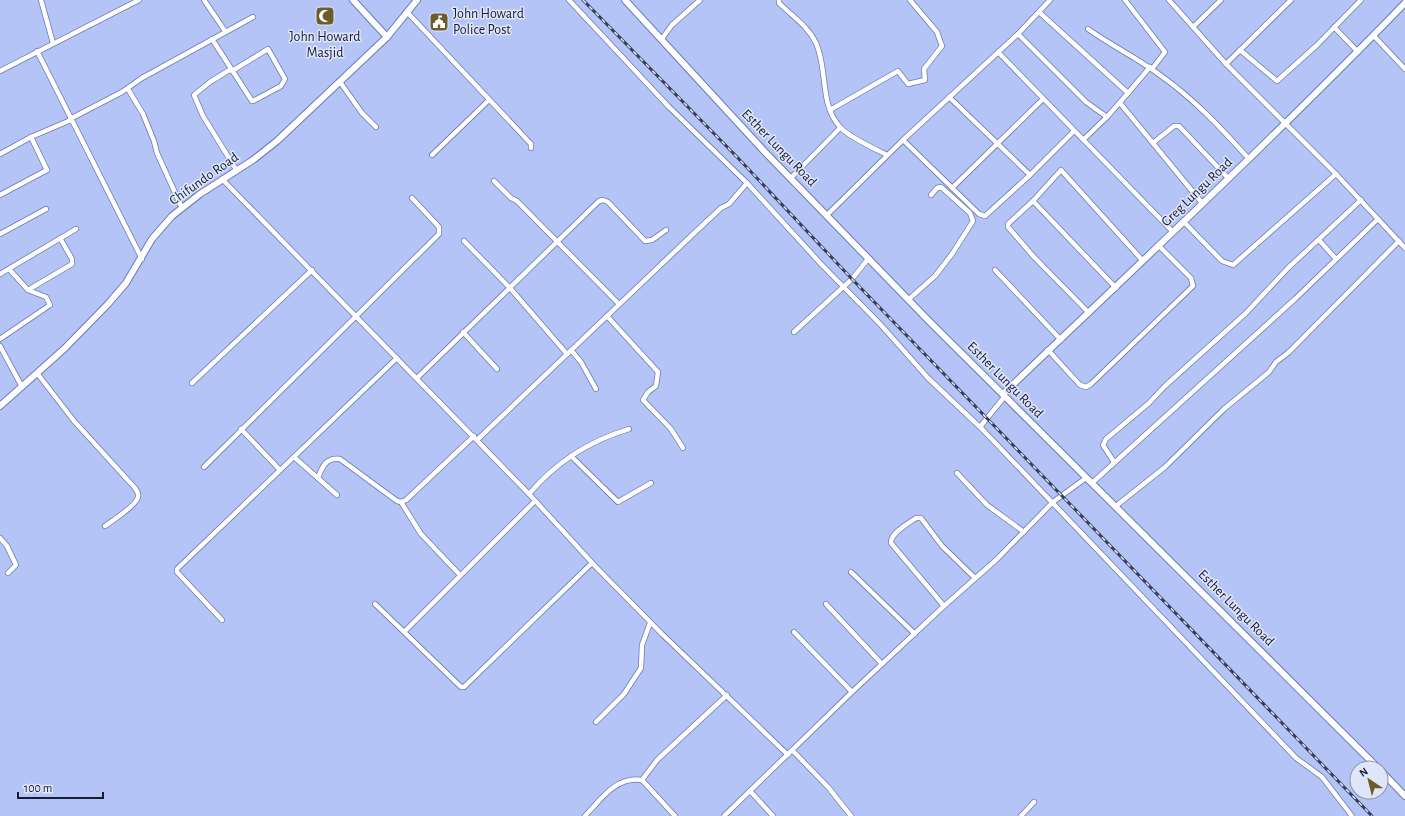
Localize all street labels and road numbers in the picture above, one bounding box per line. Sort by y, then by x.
street label: Esther Lungu Road [739,107,819,189]
street label: Chifundo Road [167,150,241,208]
street label: Greg Lungu Road [1159,155,1235,229]
street label: Esther Lungu Road [964,339,1046,421]
street label: Esther Lungu Road [1195,567,1277,649]

